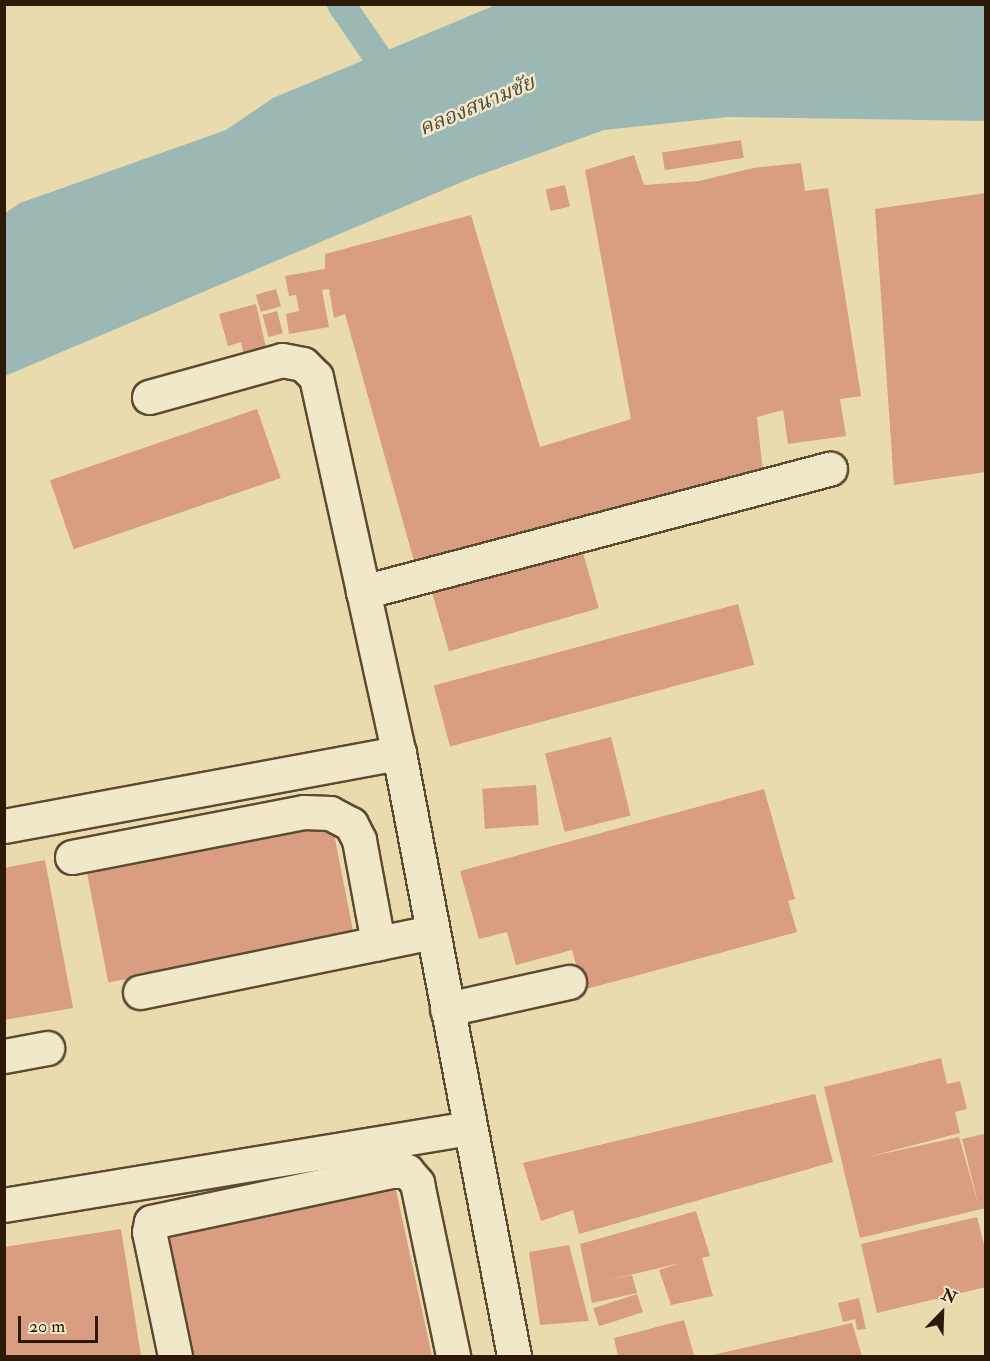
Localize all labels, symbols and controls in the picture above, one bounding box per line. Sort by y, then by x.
water label: คลองสนามชัย [415,70,539,142]
north arrow [912,1283,972,1343]
text: N [939,1284,960,1308]
scale bar [21,1304,100,1342]
text: 20 m [29,1315,65,1338]

